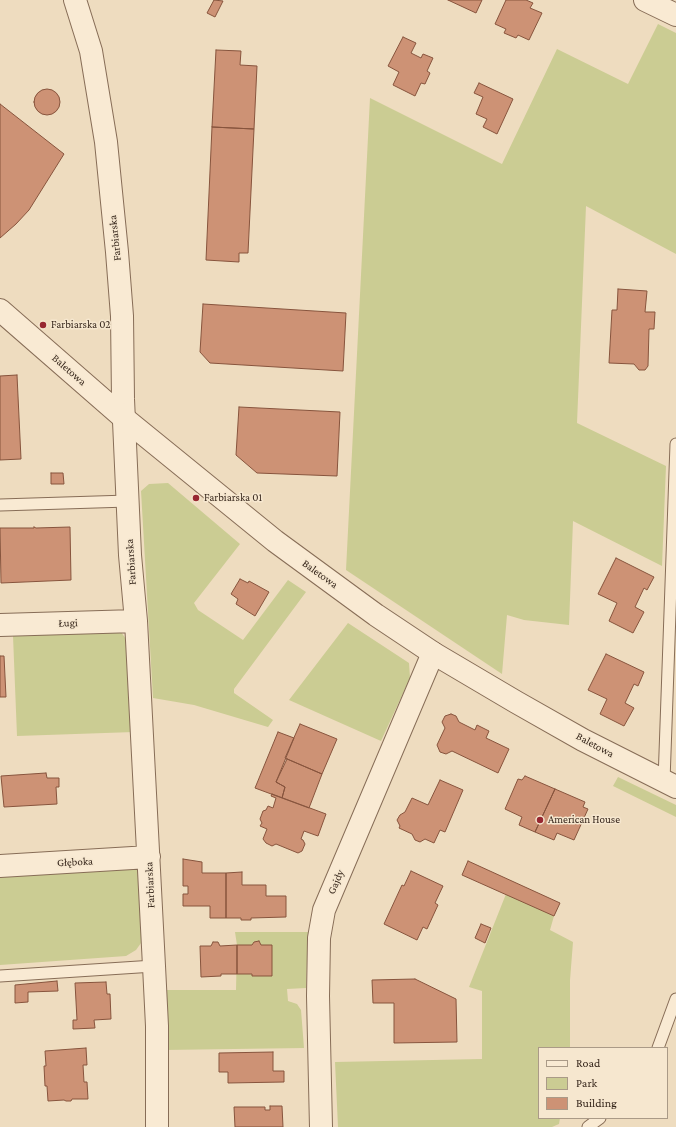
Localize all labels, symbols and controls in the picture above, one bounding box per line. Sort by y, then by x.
street label: Farbiarska [106,214,124,262]
place label: Farbiarska 02 [51,318,111,332]
marker: Farbiarska 02 [38,320,48,330]
street label: Baletowa [49,352,89,388]
place label: Farbiarska 01 [204,491,262,505]
marker: Farbiarska 01 [191,493,201,503]
street label: Farbiarska [123,539,139,585]
street label: Baletowa [300,557,340,591]
street label: Ługi [58,616,78,630]
street label: Baletowa [574,730,616,760]
place label: American House [548,813,620,827]
marker: American House [535,815,545,825]
street label: Głęboka [57,854,93,870]
street label: Farbiarska [142,862,158,908]
street label: Gajdy [325,868,347,896]
legend [538,1047,668,1119]
text: Road [576,1056,600,1070]
text: Park [576,1076,597,1090]
text: Building [576,1096,617,1110]

